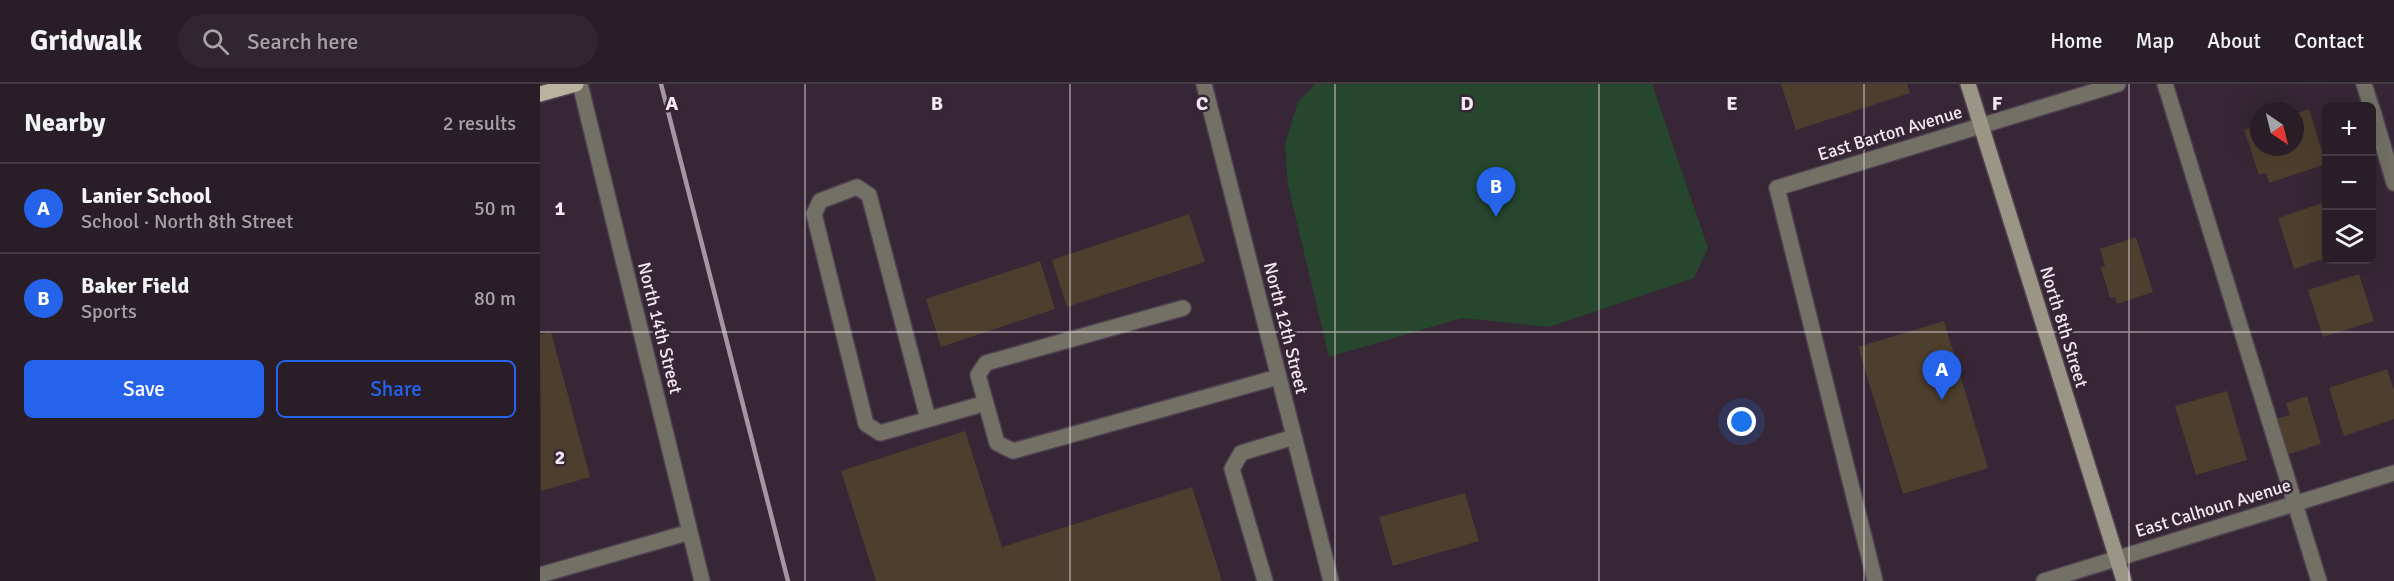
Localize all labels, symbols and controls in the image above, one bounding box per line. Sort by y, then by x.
search box [178,14,598,68]
text: Gridwalk [30,24,142,58]
icon: search [199,25,232,58]
text: Search here [247,28,358,55]
text: Home [2050,28,2103,54]
text: Map [2136,28,2174,54]
text: About [2207,28,2261,54]
text: Contact [2294,28,2364,54]
text: A [666,91,679,116]
text: B [931,91,943,116]
text: C [1196,91,1208,116]
text: D [1460,91,1474,116]
text: E [1726,91,1738,116]
text: F [1992,91,2003,116]
street label: East Barton Avenue [1815,101,1965,165]
north arrow [2250,102,2304,156]
map controls [2322,102,2376,264]
button: + [2322,102,2376,156]
text: Nearby [24,107,105,139]
text: 2 results [443,111,516,136]
button: − [2322,156,2376,210]
pin: B [1476,168,1516,217]
text: Lanier School [81,182,211,209]
text: A [37,196,50,221]
text: 50 m [474,196,516,221]
text: 1 [555,196,566,221]
text: School · North 8th Street [81,209,293,234]
button: layers [2322,210,2376,264]
street label: North 14th Street [633,260,687,396]
street label: North 12th Street [1259,260,1313,396]
street label: North 8th Street [2035,264,2093,390]
text: Baker Field [81,272,189,299]
text: B [37,286,50,311]
text: 80 m [474,286,516,311]
text: Sports [81,299,137,324]
pin: A [1922,350,1962,400]
button: Save [24,360,264,418]
button: Share [276,360,516,418]
your location [1727,407,1756,436]
text: 2 [555,445,565,470]
street label: East Calhoun Avenue [2133,474,2293,542]

